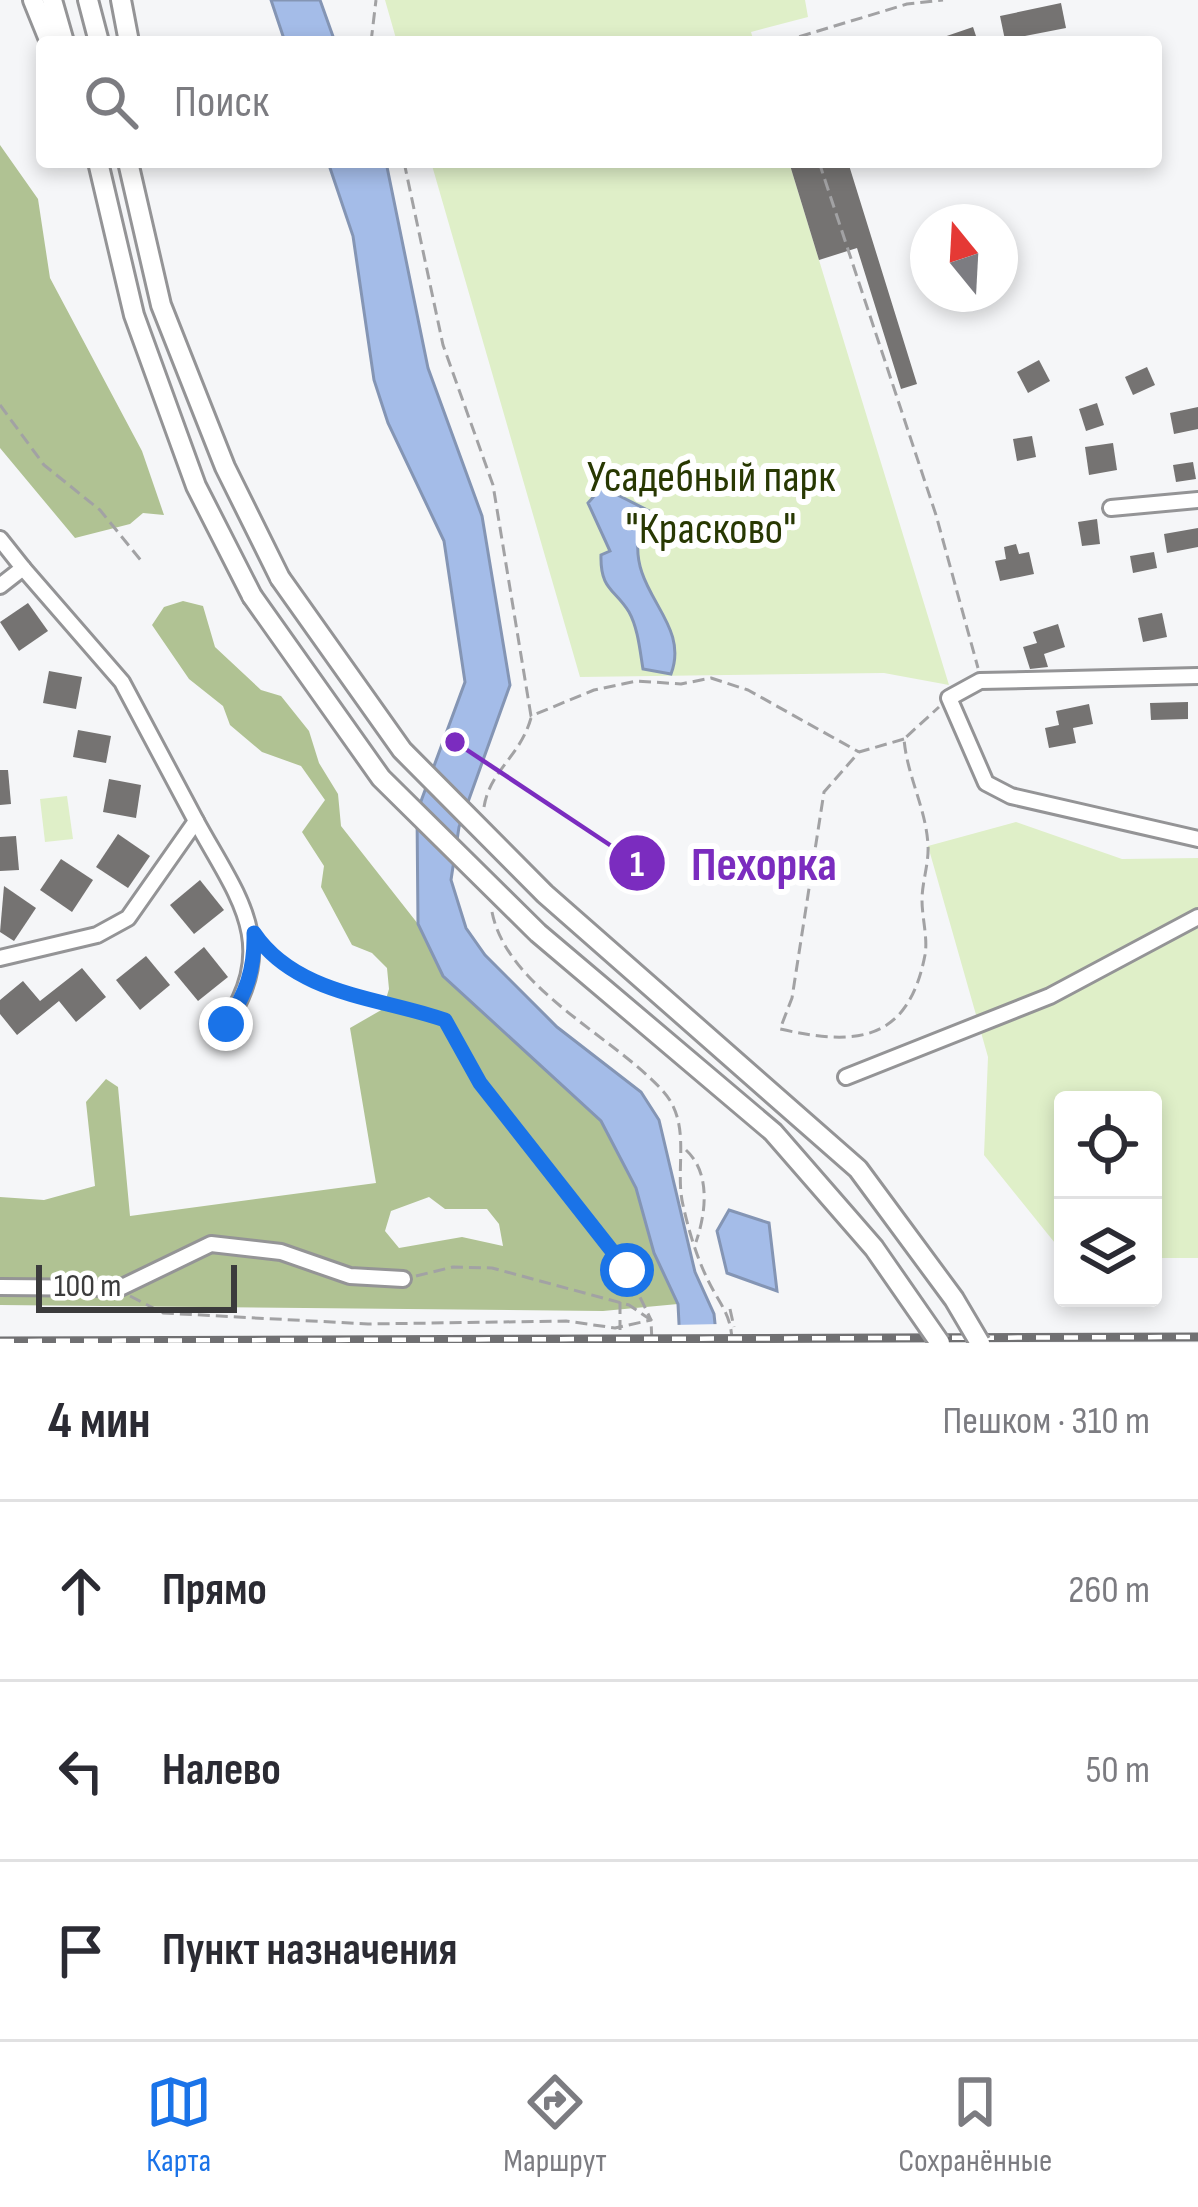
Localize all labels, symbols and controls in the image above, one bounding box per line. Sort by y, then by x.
search box [36,36,1162,168]
icon: search [78,69,144,135]
text: Поиск [174,75,269,130]
north arrow [910,204,1018,312]
park label: Усадебный парк "Красково" [587,450,835,557]
callout: Пехорка [607,821,861,905]
text: Пехорка [691,837,837,894]
text: 1 [630,844,644,887]
route end [199,997,253,1051]
map controls [1054,1091,1162,1307]
button: locate [1054,1091,1162,1199]
button: layers [1054,1199,1162,1307]
route start [600,1243,654,1297]
scale bar [36,1259,237,1312]
text: 100 m [54,1266,121,1306]
text: 4 мин [48,1391,151,1452]
text: Пешком · 310 m [943,1398,1150,1445]
icon: ahead [48,1558,114,1624]
text: Прямо [162,1563,267,1618]
text: 260 m [1068,1567,1150,1614]
icon: left [48,1738,114,1804]
text: Налево [162,1743,281,1798]
text: 50 m [1086,1747,1150,1794]
icon: arrive [48,1918,114,1984]
text: Пункт назначения [162,1923,457,1978]
tab: Карта [146,2069,212,2181]
tab: Маршрут [503,2069,607,2181]
tab: Сохранённые [898,2069,1052,2181]

